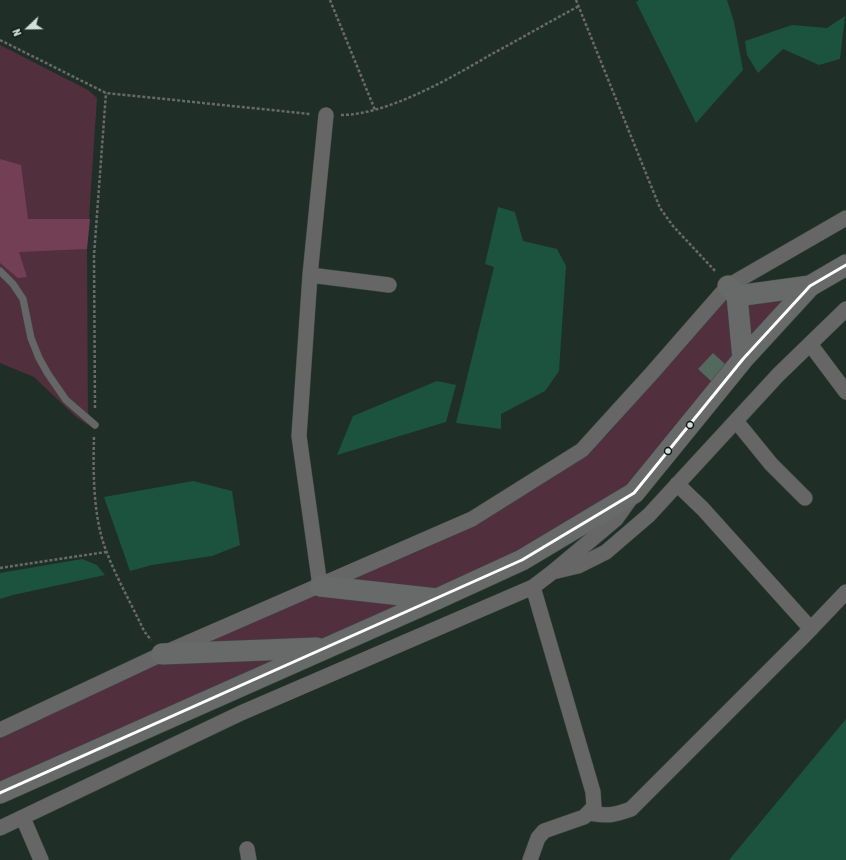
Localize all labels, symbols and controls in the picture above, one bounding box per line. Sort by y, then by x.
north arrow [8,8,48,48]
text: N [10,27,24,38]
unlabelled marker [685,420,695,430]
unlabelled marker [663,446,673,456]

